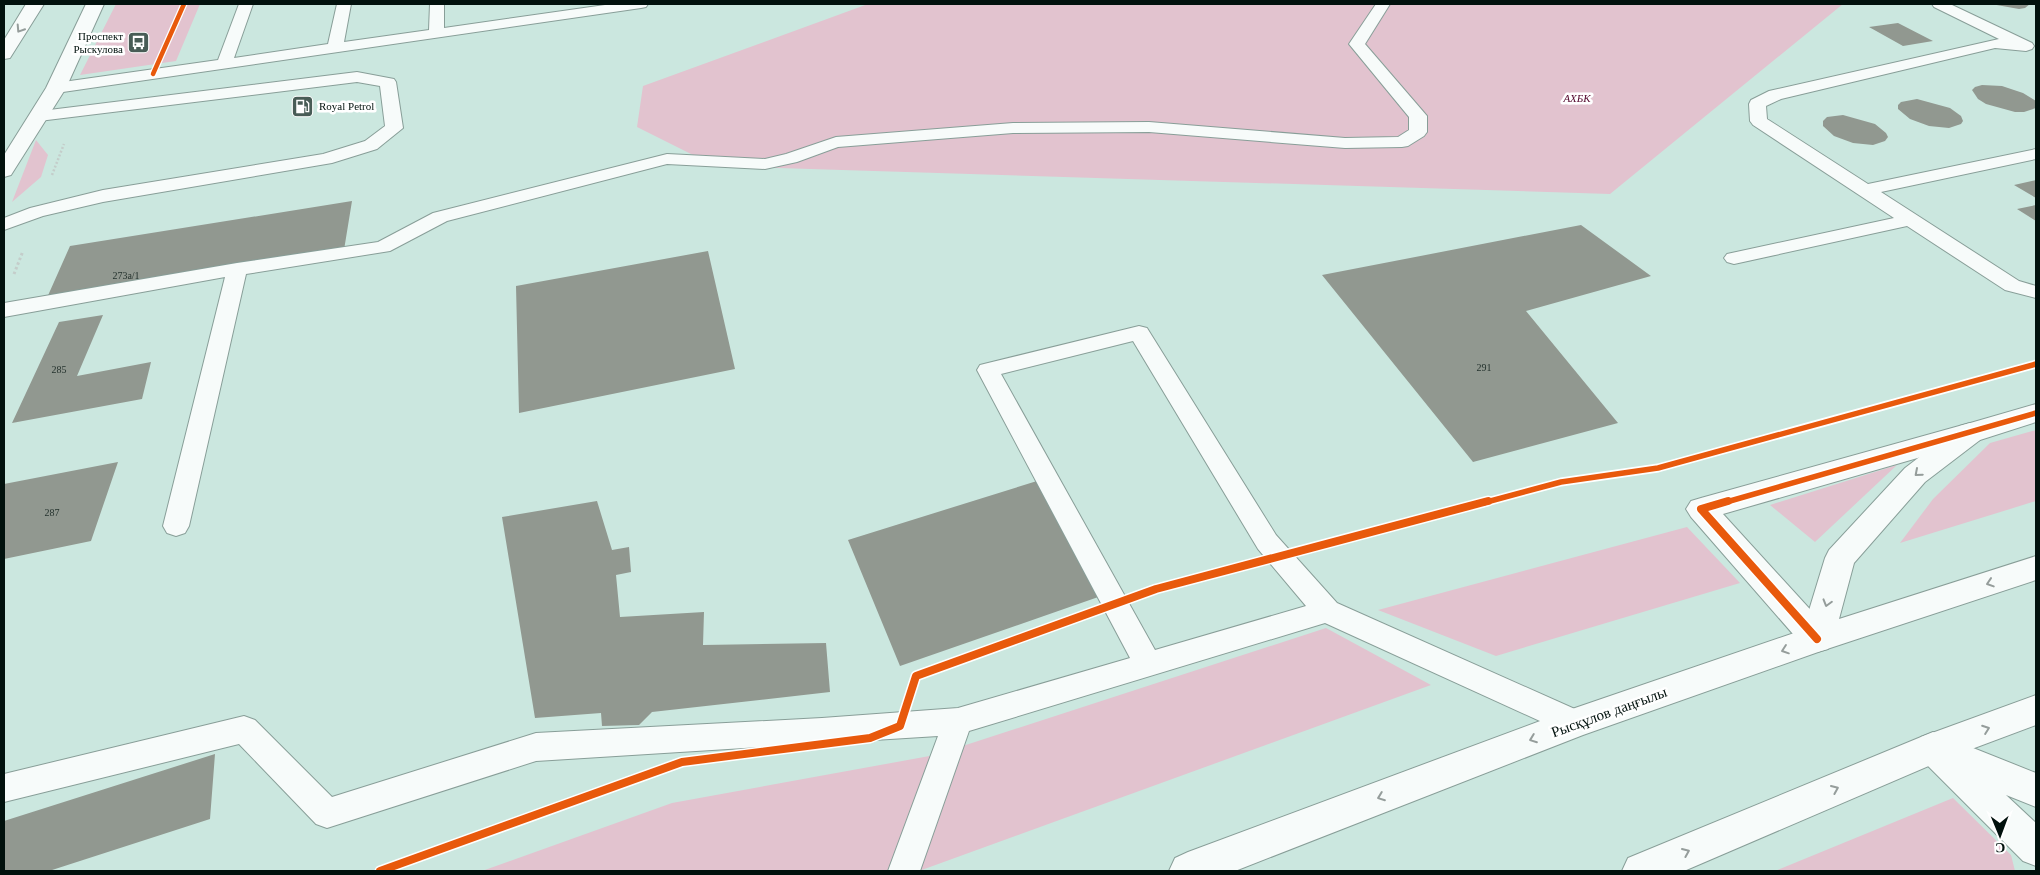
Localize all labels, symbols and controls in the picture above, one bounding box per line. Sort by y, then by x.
one-way arrow [16,23,26,32]
place label: Проспект Рыскулова [73,30,123,55]
bus stop icon: Проспект Рыскулова [127,30,151,54]
park label: АХБК [1562,92,1591,104]
fuel station icon: Royal Petrol [291,94,315,118]
place label: Royal Petrol [319,100,374,112]
house number: 273а/1 [112,270,140,281]
house number: 291 [1477,362,1492,373]
house number: 285 [52,364,67,375]
one-way arrow [1915,468,1924,476]
house number: 287 [45,507,60,518]
one-way arrow [1986,577,1994,587]
one-way arrow [1822,599,1833,608]
one-way arrow [1782,644,1790,654]
street label: Рысқұлов даңғылы [1549,684,1669,740]
one-way arrow [1981,725,1990,735]
one-way arrow [1529,733,1538,743]
one-way arrow [1830,785,1839,795]
one-way arrow [1378,791,1386,801]
north arrow [1975,810,2025,860]
text: С [1995,840,2005,855]
one-way arrow [1681,848,1690,859]

